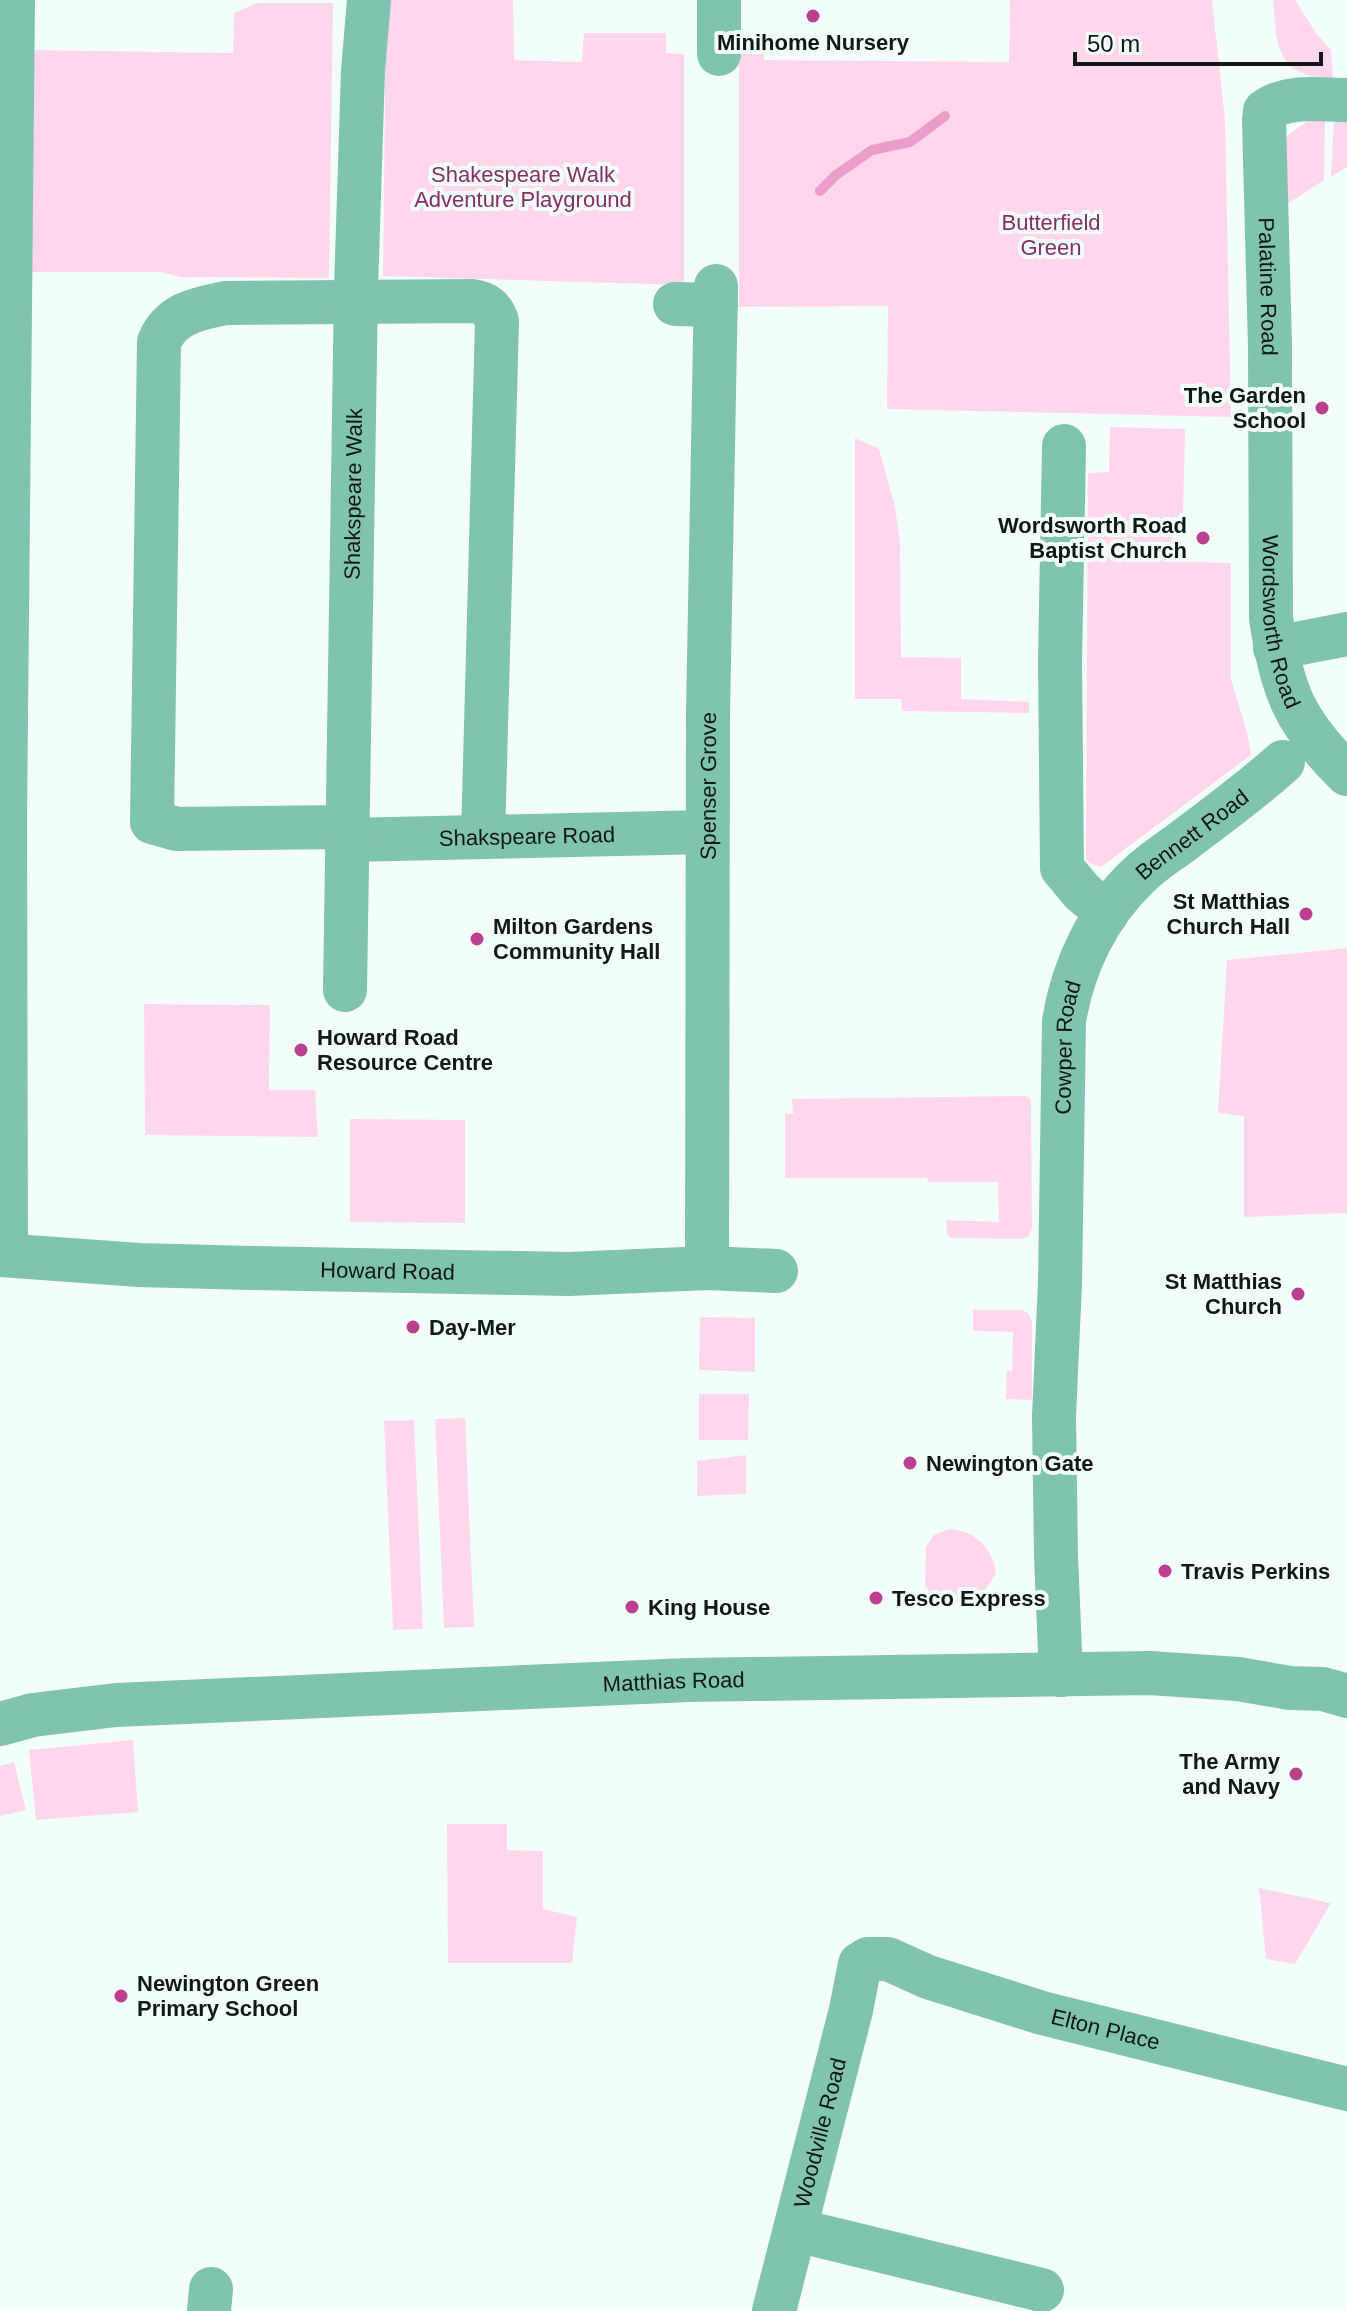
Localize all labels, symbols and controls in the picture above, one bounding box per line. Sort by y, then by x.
marker: Minihome Nursery [804,7,822,25]
scale bar [1075,16,1321,66]
place label: Minihome Nursery [717,30,910,55]
text: 50 m [1087,30,1140,57]
park label: Shakespeare Walk Adventure Playground [414,162,632,212]
park label: Butterfield Green [1001,210,1101,260]
street label: Palatine Road [1254,217,1283,356]
place label: The Garden School [1184,383,1306,433]
marker: The Garden School [1313,399,1331,417]
street label: Shakspeare Walk [339,407,367,580]
place label: Wordsworth Road Baptist Church [998,513,1187,563]
marker: Wordsworth Road Baptist Church [1194,529,1212,547]
street label: Wordsworth Road [1258,535,1306,712]
street label: Spenser Grove [695,712,721,860]
street label: Bennett Road [1130,784,1253,885]
street label: Shakspeare Road [439,822,615,850]
place label: St Matthias Church Hall [1167,889,1290,939]
marker: St Matthias Church Hall [1297,905,1315,923]
place label: Milton Gardens Community Hall [493,914,660,964]
marker: Milton Gardens Community Hall [468,930,486,948]
street label: Cowper Road [1050,978,1085,1115]
place label: Howard Road Resource Centre [317,1025,493,1075]
marker: Howard Road Resource Centre [292,1041,310,1059]
street label: Howard Road [320,1257,455,1284]
place label: St Matthias Church [1165,1269,1282,1319]
marker: St Matthias Church [1289,1285,1307,1303]
place label: Day-Mer [429,1315,516,1340]
marker: Day-Mer [404,1318,422,1336]
place label: Newington Gate [926,1451,1093,1476]
marker: Newington Gate [901,1454,919,1472]
place label: Travis Perkins [1181,1559,1330,1584]
marker: Travis Perkins [1156,1562,1174,1580]
place label: Tesco Express [892,1586,1046,1611]
marker: Tesco Express [867,1589,885,1607]
place label: King House [648,1595,770,1620]
marker: King House [623,1598,641,1616]
street label: Matthias Road [602,1667,745,1696]
place label: The Army and Navy [1179,1749,1281,1799]
marker: The Army and Navy [1287,1765,1305,1783]
place label: Newington Green Primary School [137,1971,319,2021]
marker: Newington Green Primary School [112,1987,130,2005]
street label: Elton Place [1049,2003,1163,2054]
street label: Woodville Road [788,2055,851,2210]

